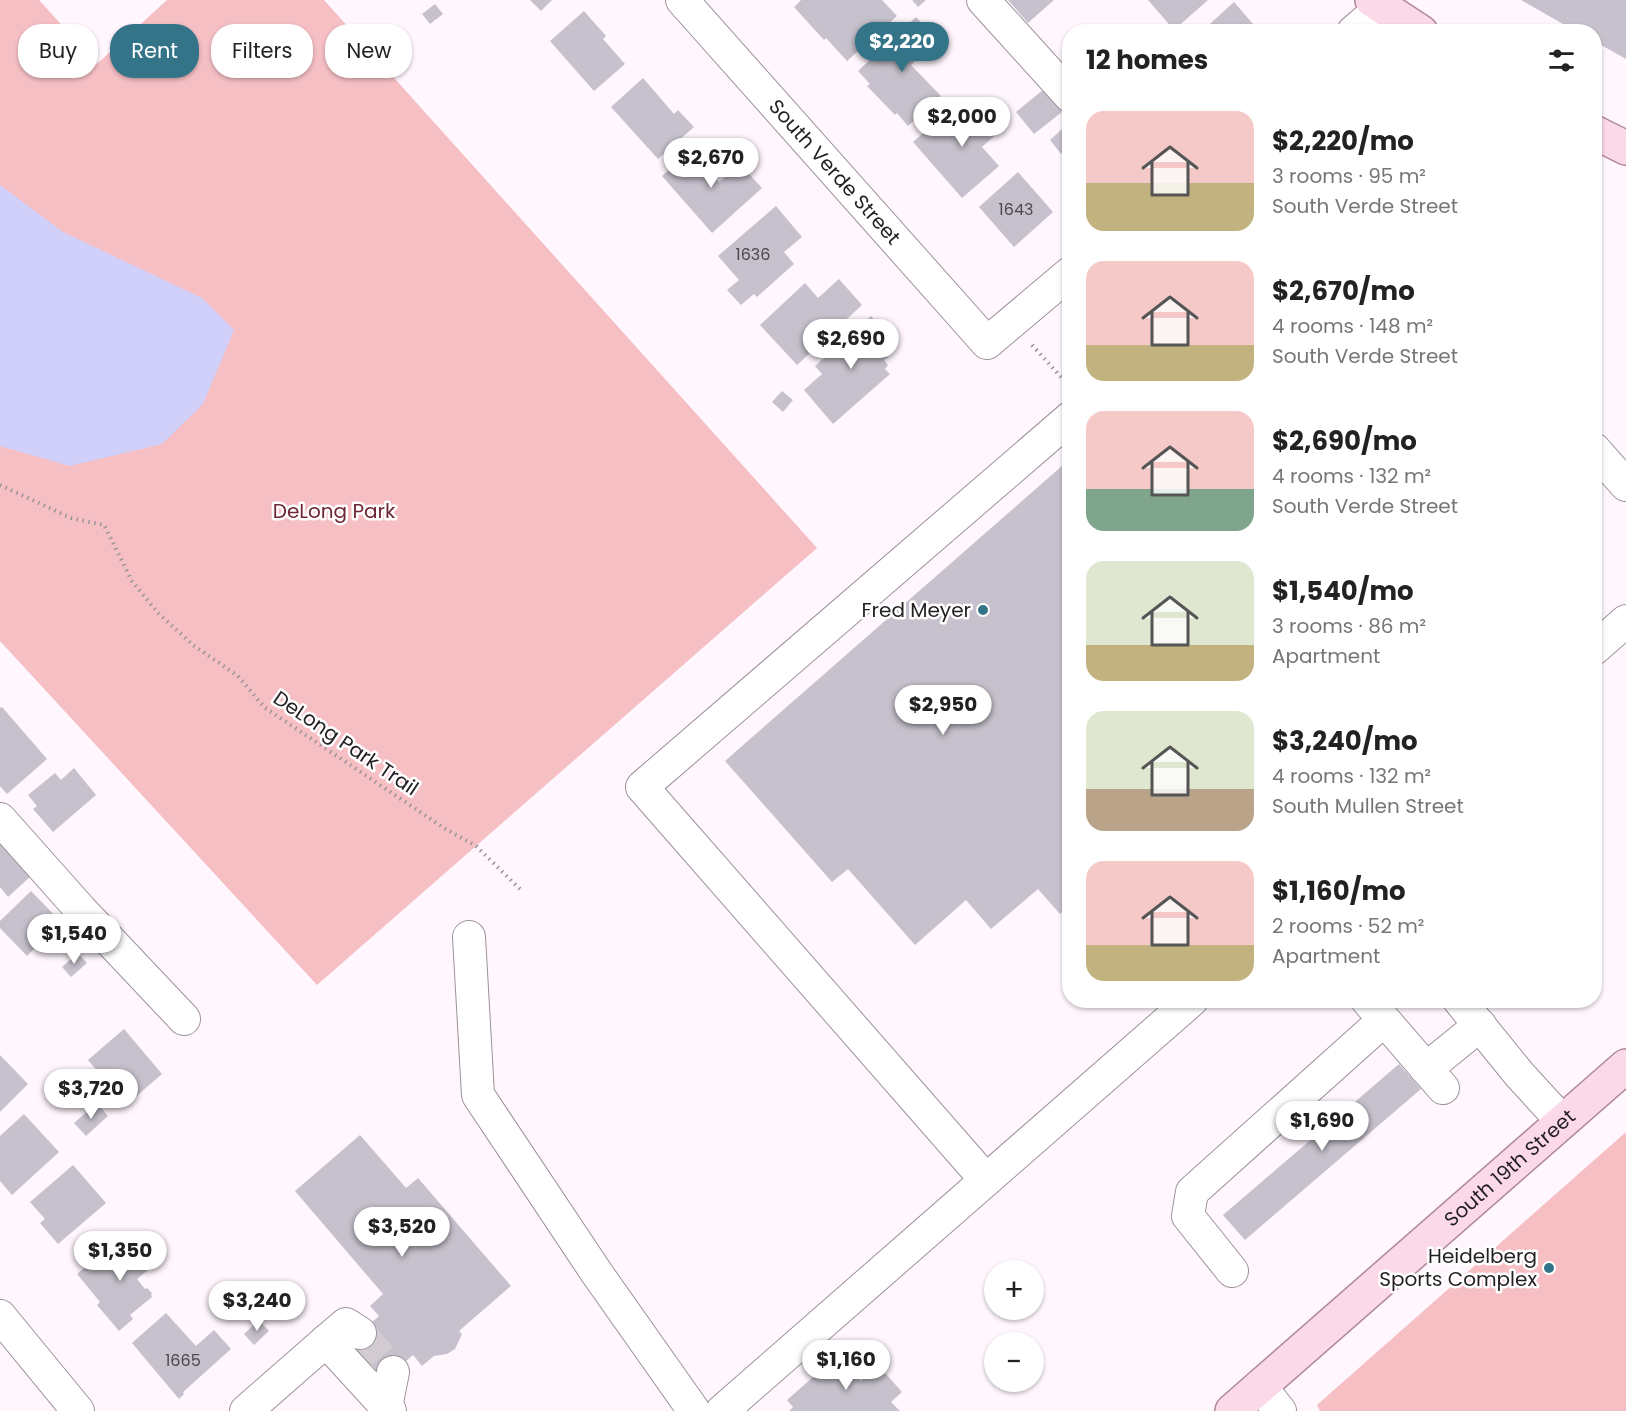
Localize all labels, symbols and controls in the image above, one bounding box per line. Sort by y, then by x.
pin: $2,220 [853,22,951,73]
chip: Buy [18,24,98,78]
chip: Rent [110,24,199,78]
chip: Filters [211,24,313,78]
chip: New [325,24,412,78]
text: $2,220 [869,27,935,55]
text: 12 homes [1086,42,1208,78]
icon: filters [1545,44,1578,77]
street label: South Verde Street [763,93,907,251]
pin: $2,000 [913,97,1011,148]
text: $2,000 [927,102,997,130]
text: $2,220/mo [1272,123,1414,159]
icon: home [1134,135,1206,207]
pin: $2,670 [662,138,760,189]
text: $2,670 [678,143,744,171]
text: 3 rooms · 95 m² [1272,162,1426,190]
text: South Verde Street [1272,192,1458,220]
house number: 1643 [999,198,1033,221]
house number: 1636 [736,243,770,266]
text: $2,670/mo [1272,273,1415,309]
icon: home [1134,285,1206,357]
text: 4 rooms · 148 m² [1272,312,1433,340]
pin: $2,690 [802,319,900,370]
text: $2,690 [817,324,885,352]
text: South Verde Street [1272,342,1458,370]
text: $2,690/mo [1272,423,1417,459]
icon: home [1134,435,1206,507]
text: 4 rooms · 132 m² [1272,462,1431,490]
text: South Verde Street [1272,492,1458,520]
park label: DeLong Park [273,497,396,525]
text: $1,540/mo [1272,573,1414,609]
icon: home [1134,585,1206,657]
place label: Fred Meyer [861,596,971,624]
marker: Fred Meyer [976,603,990,617]
text: 3 rooms · 86 m² [1272,612,1426,640]
text: Apartment [1272,642,1380,670]
street label: DeLong Park Trail [268,684,424,802]
pin: $2,950 [894,685,992,736]
text: $2,950 [909,690,977,718]
text: $3,240/mo [1272,723,1418,759]
icon: home [1134,735,1206,807]
text: 4 rooms · 132 m² [1272,762,1431,790]
text: South Mullen Street [1272,792,1464,820]
text: $1,160/mo [1272,873,1406,909]
icon: home [1134,885,1206,957]
text: 2 rooms · 52 m² [1272,912,1424,940]
pin: $1,540 [25,914,123,965]
text: $1,540 [41,919,107,947]
text: Apartment [1272,942,1380,970]
pin: $3,720 [42,1069,140,1120]
text: $3,720 [58,1074,124,1102]
pin: $1,690 [1273,1101,1371,1152]
street label: South 19th Street [1438,1103,1581,1233]
text: $1,690 [1290,1106,1354,1134]
pin: $3,520 [353,1207,451,1258]
text: $3,520 [368,1212,436,1240]
pin: $1,350 [71,1231,169,1282]
text: $1,350 [88,1236,152,1264]
place label: Heidelberg Sports Complex [1379,1242,1537,1293]
map controls [984,1260,1044,1392]
button: + [984,1260,1044,1320]
marker: Heidelberg Sports Complex [1542,1261,1556,1275]
pin: $3,240 [208,1281,306,1332]
text: $3,240 [223,1286,292,1314]
button: − [984,1332,1044,1392]
pin: $1,160 [797,1340,895,1391]
text: $1,160 [816,1345,876,1373]
house number: 1665 [165,1349,201,1372]

